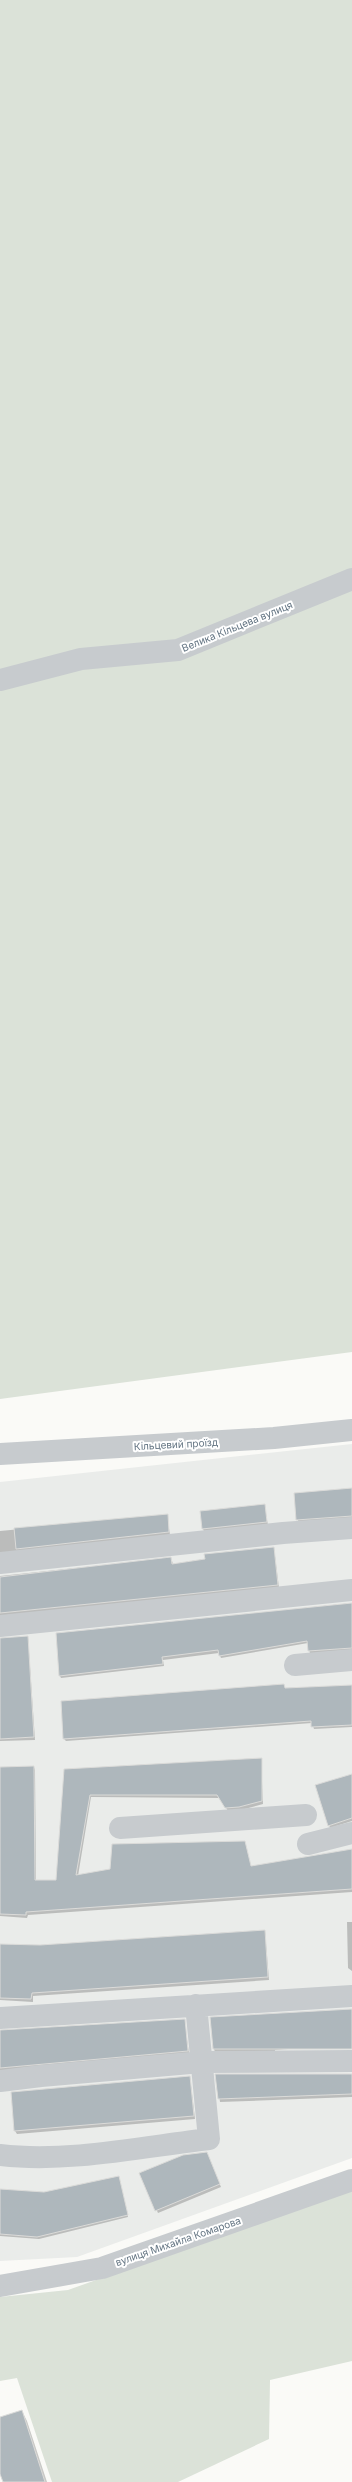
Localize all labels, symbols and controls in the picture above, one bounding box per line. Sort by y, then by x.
street label: Велика Кільцева вулиця [180,598,294,654]
street label: Кільцевий проїзд [134,1436,218,1452]
street label: вулиця Михайла Комарова [114,2214,242,2268]

